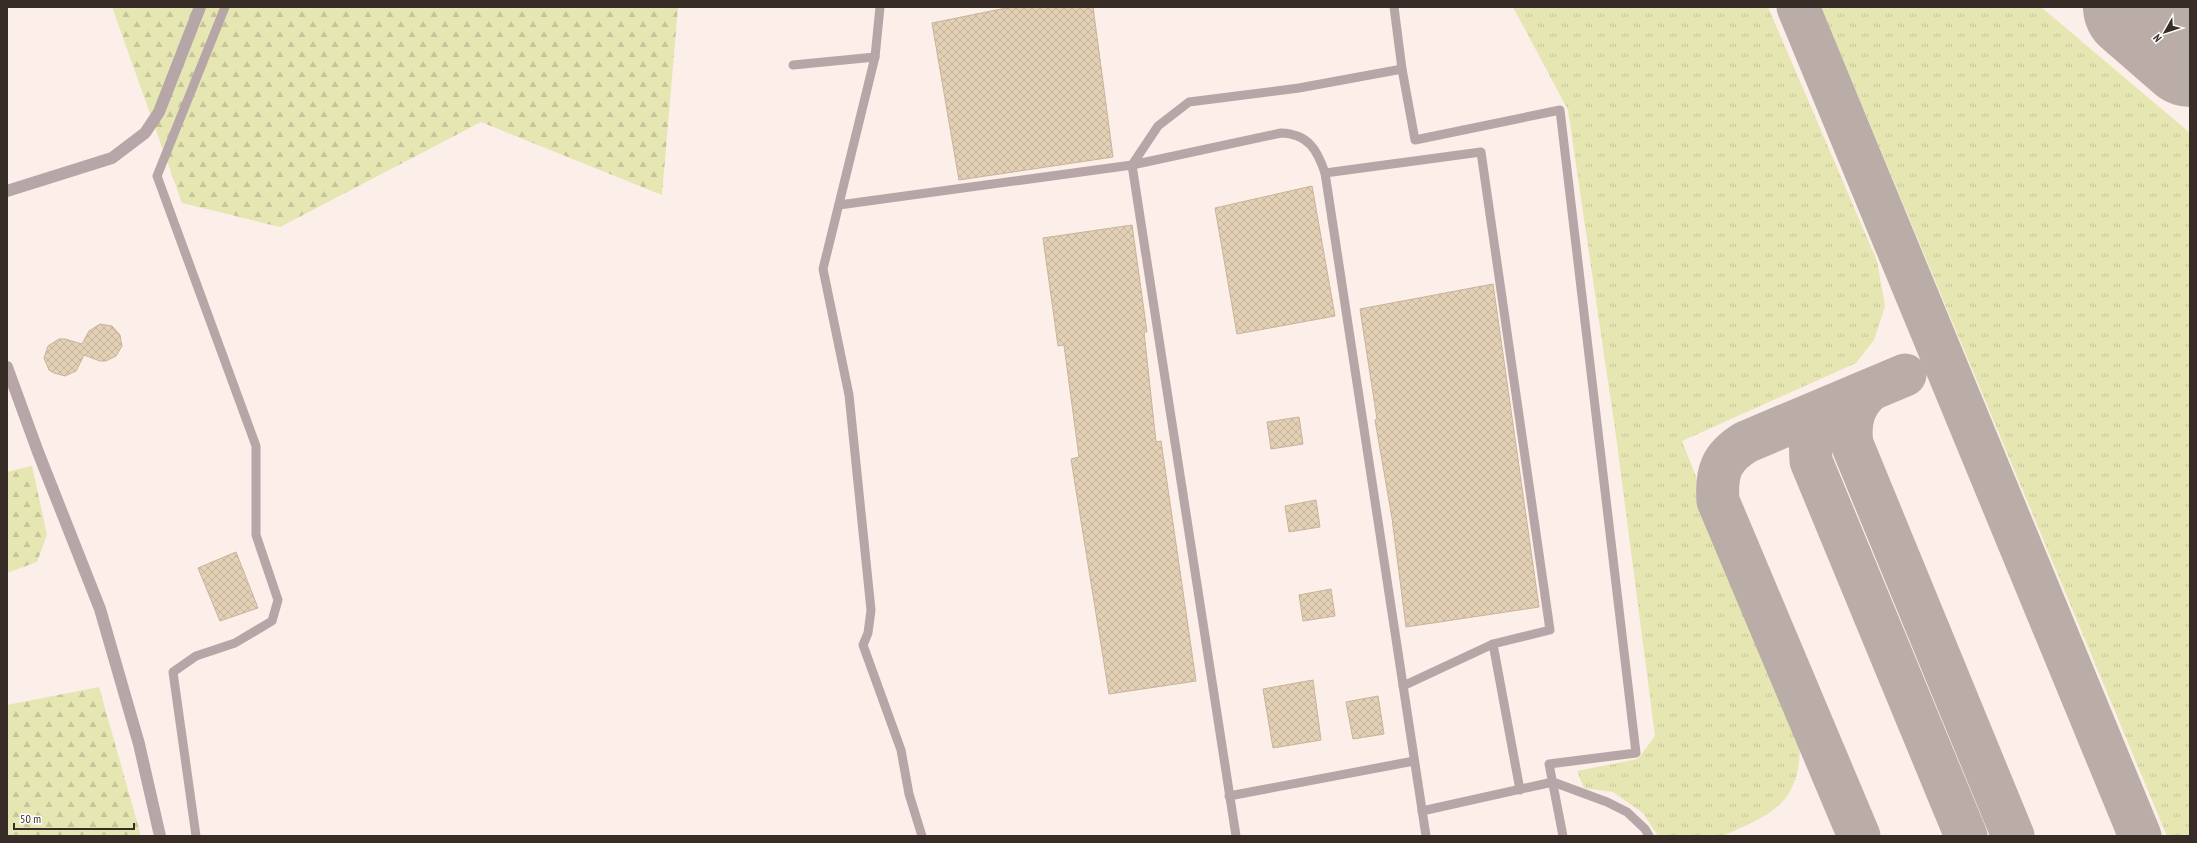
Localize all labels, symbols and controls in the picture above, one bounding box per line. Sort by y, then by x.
north arrow [2145,12,2185,52]
text: N [2150,32,2165,45]
scale bar [14,805,134,831]
text: 50 m [20,811,41,826]

